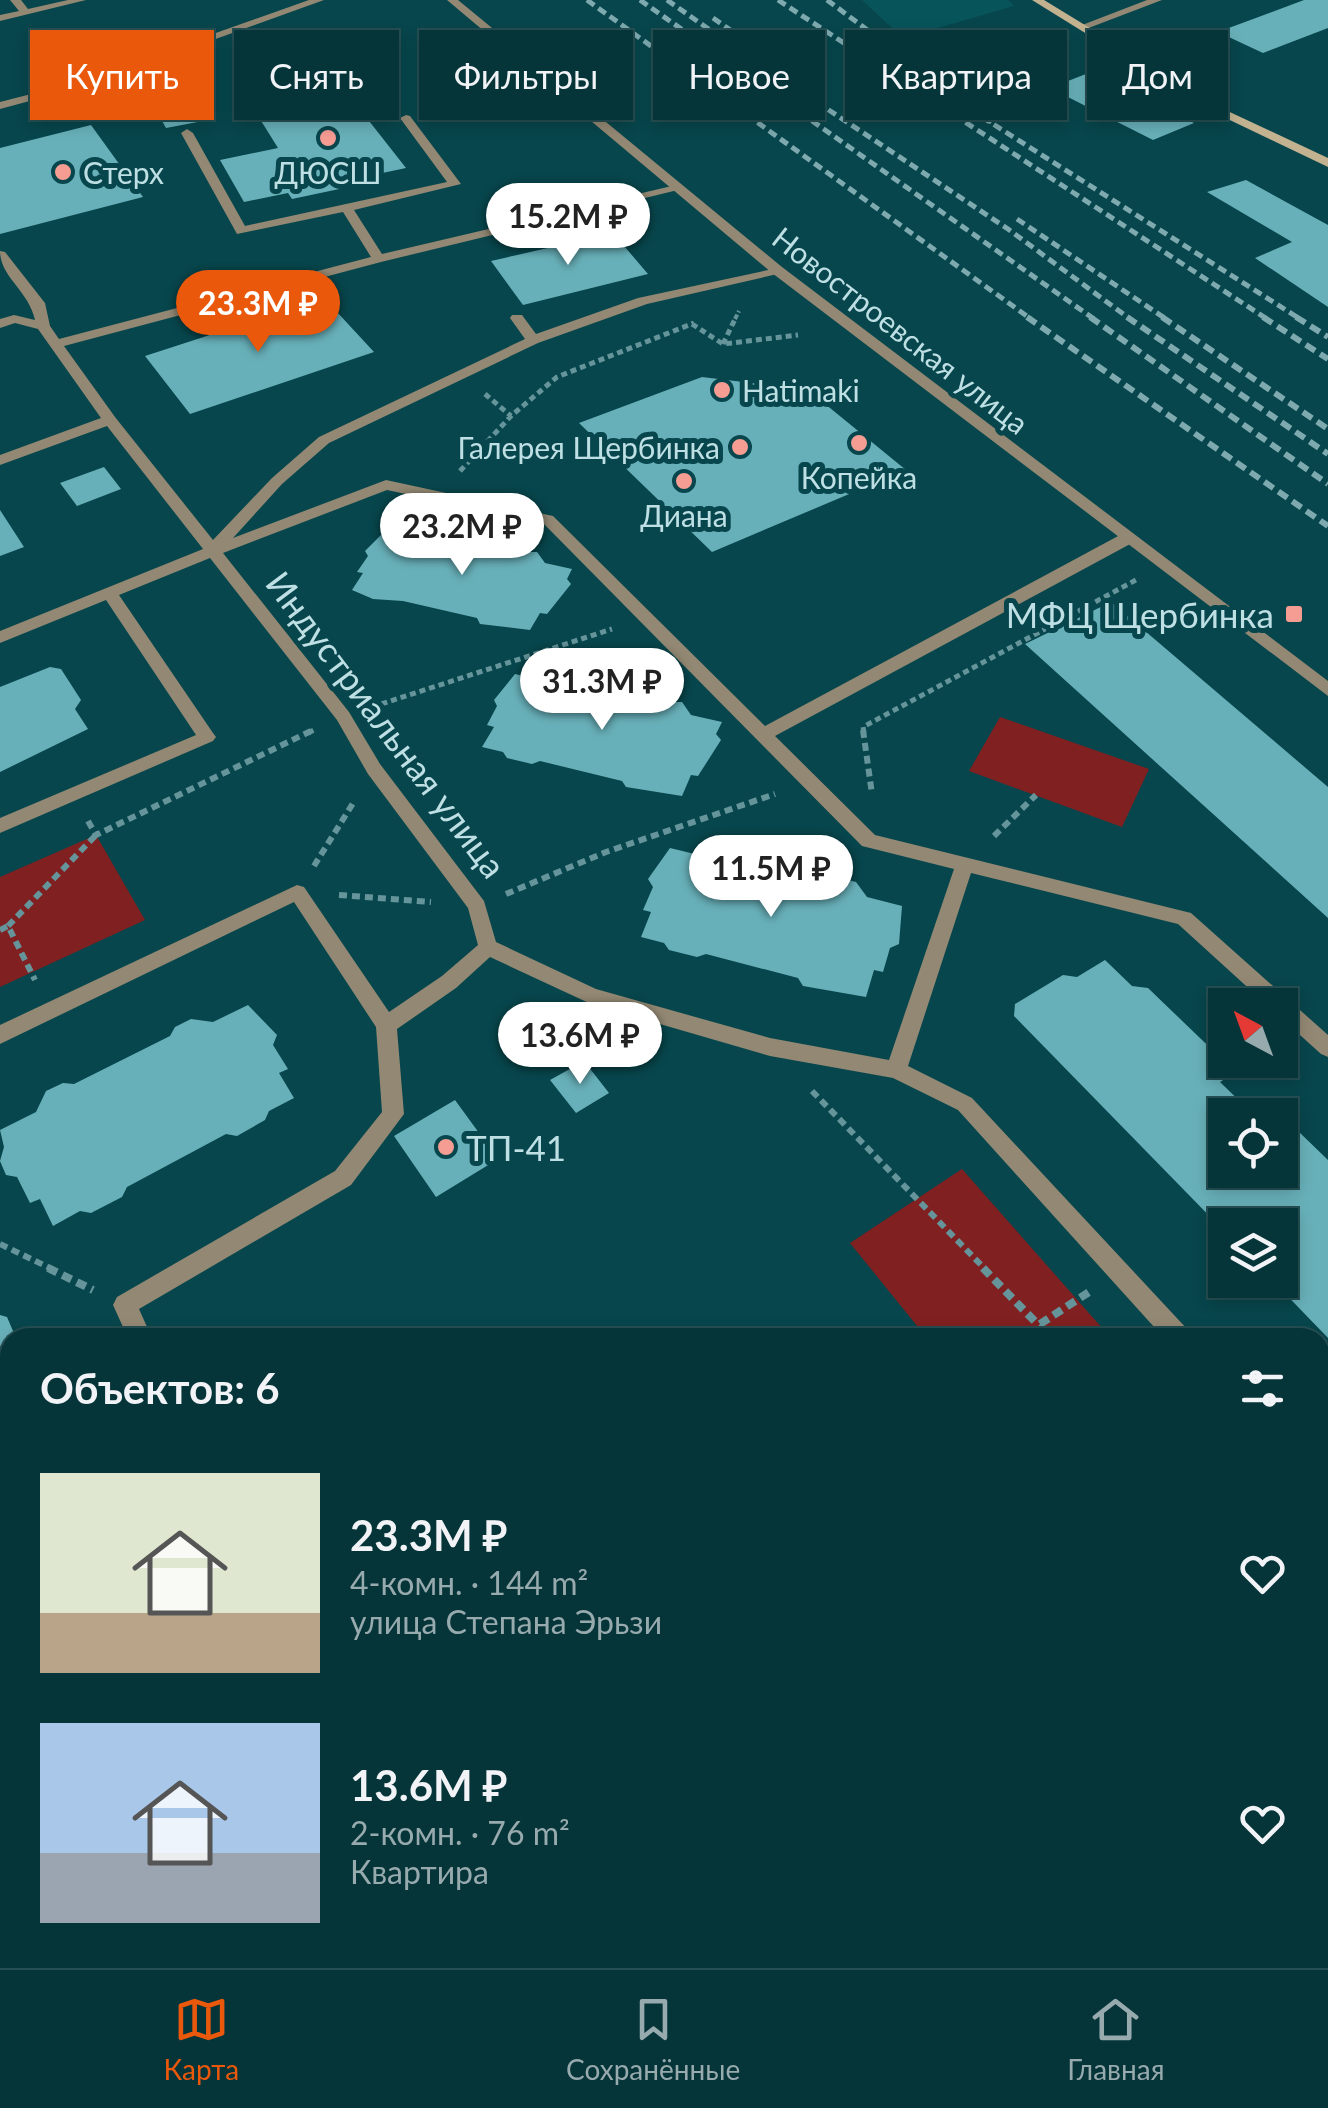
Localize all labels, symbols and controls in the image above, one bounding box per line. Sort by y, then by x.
chip: Купить [30,30,214,120]
chip: Снять [234,30,399,120]
chip: Фильтры [419,30,633,120]
chip: Новое [653,30,825,120]
chip: Квартира [845,30,1067,120]
chip: Дом [1087,30,1228,120]
marker: ДЮСШ [317,127,339,149]
place label: Стерх [83,154,164,190]
place label: ДЮСШ [274,154,382,190]
marker: Стерх [52,161,74,183]
pin: 15.2M ₽ [476,183,660,268]
text: 15.2M ₽ [508,196,628,235]
street label: Новостроевская улица [766,219,1036,441]
pin: 23.3M ₽ [166,270,350,355]
text: 23.3M ₽ [198,283,318,322]
place label: Hatimaki [742,372,860,408]
marker: Hatimaki [711,379,733,401]
place label: Галерея Щербинка [457,429,720,465]
marker: Копейка [848,432,870,454]
marker: Галерея Щербинка [729,436,751,458]
place label: Копейка [801,459,917,495]
marker: Диана [673,470,695,492]
pin: 23.2M ₽ [370,493,554,578]
place label: Диана [640,497,728,533]
text: 23.2M ₽ [402,506,522,545]
street label: Индустриальная улица [258,563,516,885]
place label: МФЦ Щербинка [1006,593,1274,635]
marker: МФЦ Щербинка [1283,603,1305,625]
pin: 31.3M ₽ [510,648,694,733]
text: 31.3M ₽ [542,661,662,700]
pin: 11.5M ₽ [679,835,863,920]
text: 11.5M ₽ [711,848,831,887]
north arrow [1208,988,1298,1078]
map controls [1208,988,1298,1298]
pin: 13.6M ₽ [488,1002,672,1087]
text: 13.6M ₽ [520,1015,640,1054]
button: locate [1208,1098,1298,1188]
place label: ТП-41 [466,1126,566,1168]
marker: ТП-41 [435,1136,457,1158]
button: layers [1208,1208,1298,1298]
icon: filters [1235,1361,1290,1416]
text: Объектов: 6 [40,1363,280,1413]
text: 23.3M ₽ [350,1510,507,1560]
icon: home [120,1513,240,1633]
icon: heart [1235,1546,1290,1601]
text: 4-комн. · 144 m² [350,1563,588,1602]
text: улица Степана Эрьзи [350,1602,662,1641]
text: 13.6M ₽ [350,1760,507,1810]
icon: home [120,1763,240,1883]
icon: heart [1235,1796,1290,1851]
text: 2-комн. · 76 m² [350,1813,570,1852]
text: Квартира [350,1852,489,1891]
tab: Карта [163,1992,239,2086]
tab: Сохранённые [566,1992,740,2086]
tab: Главная [1067,1992,1165,2086]

